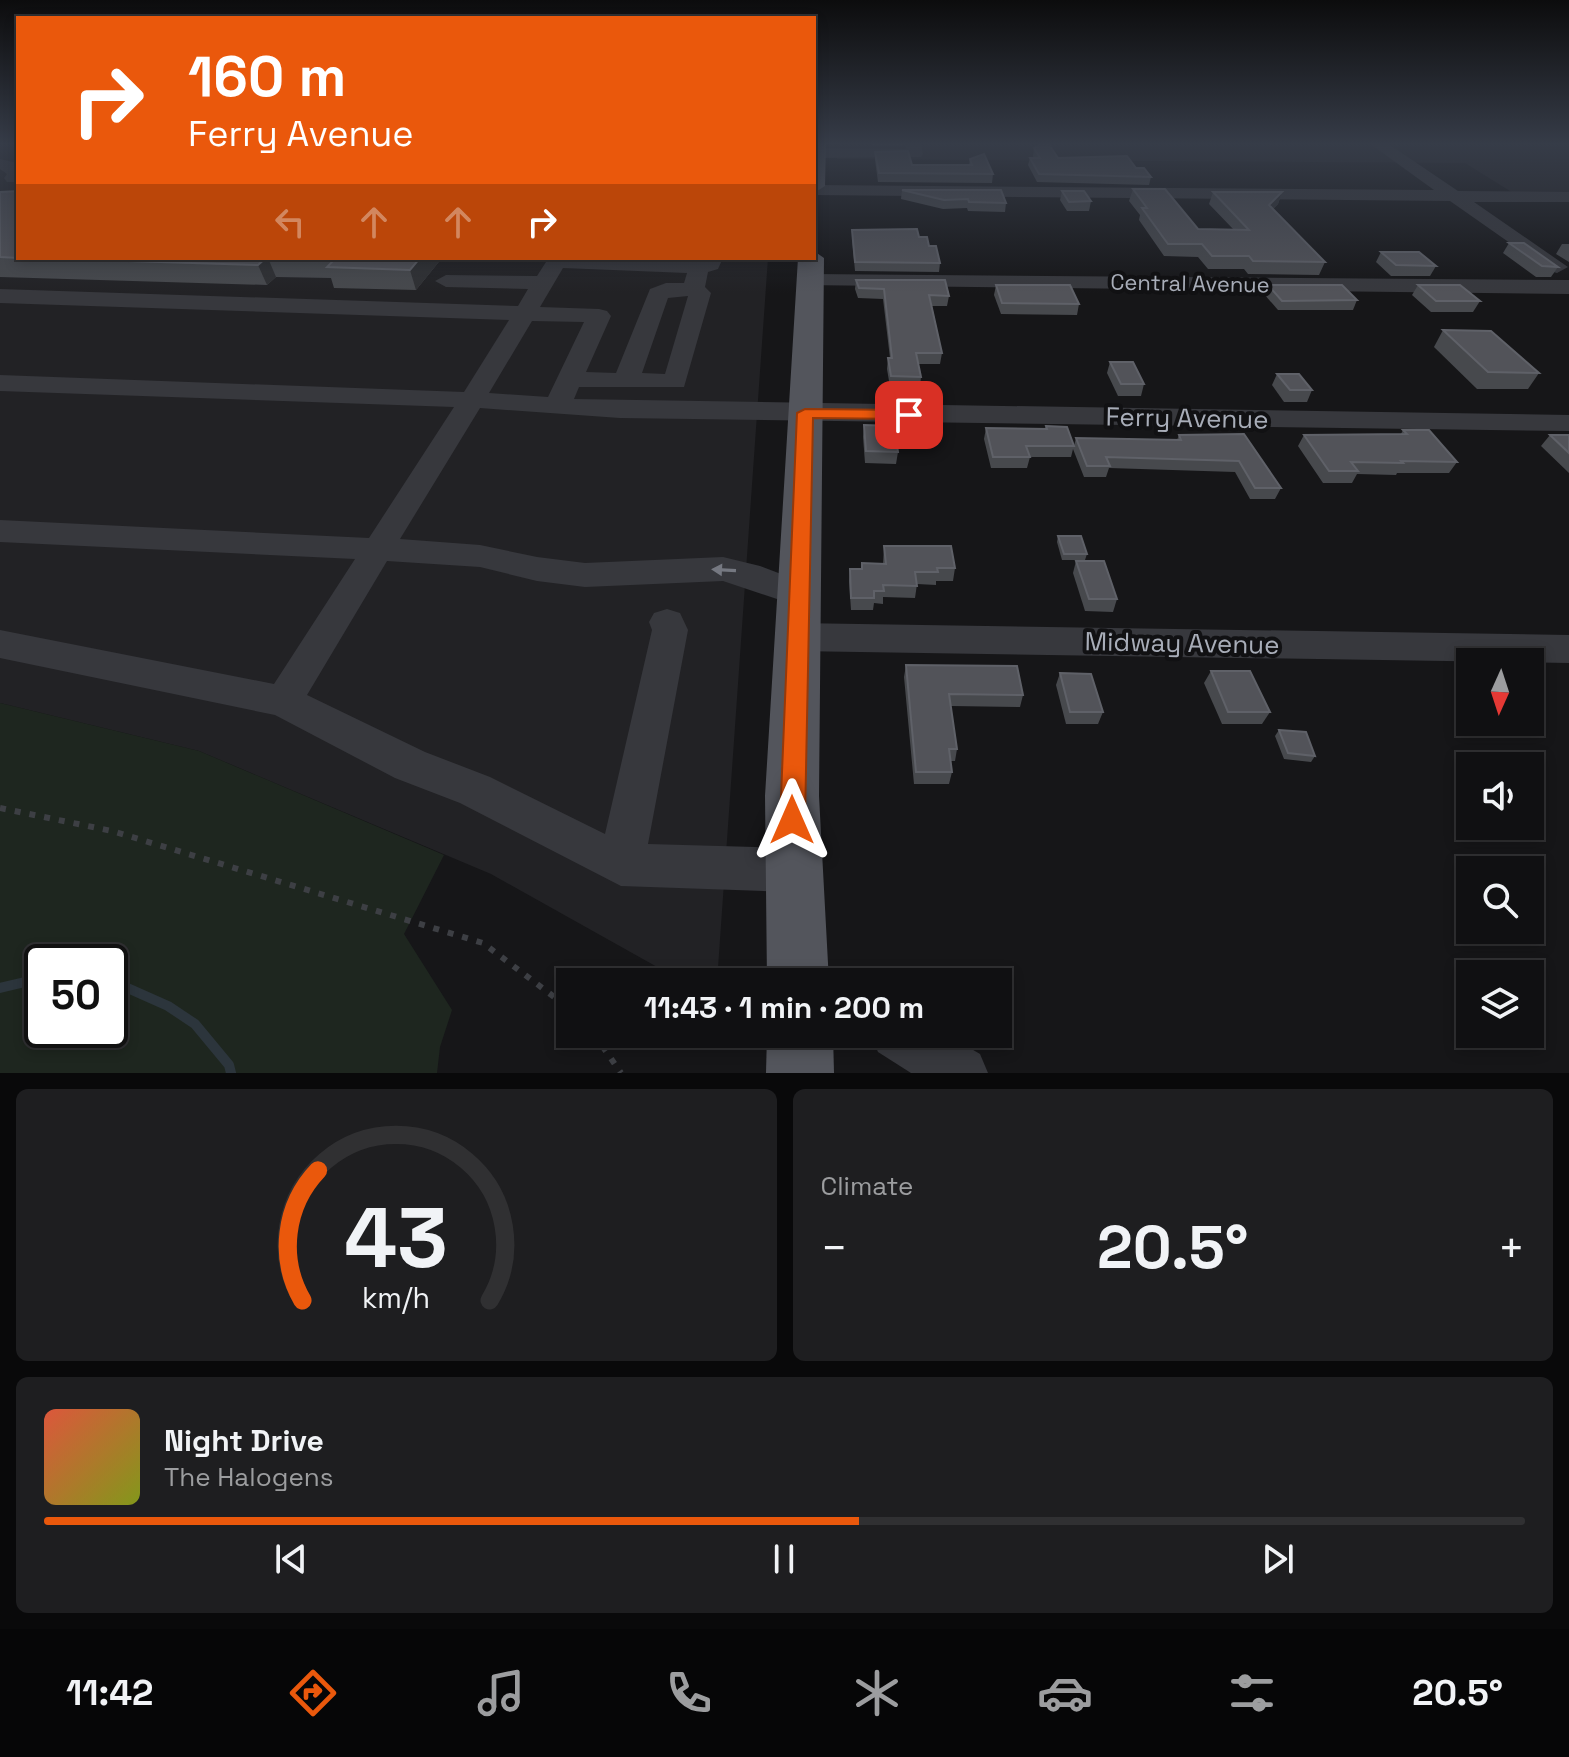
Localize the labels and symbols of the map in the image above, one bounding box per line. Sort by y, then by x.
street label: Central Avenue [1110,268,1270,298]
pin [875,381,943,449]
street label: Ferry Avenue [1105,400,1269,436]
one-way arrow [711,564,736,577]
street label: Midway Avenue [1084,624,1280,662]
north arrow [1456,648,1544,736]
position arrow [750,778,834,862]
speed limit sign: 50 [24,944,128,1048]

